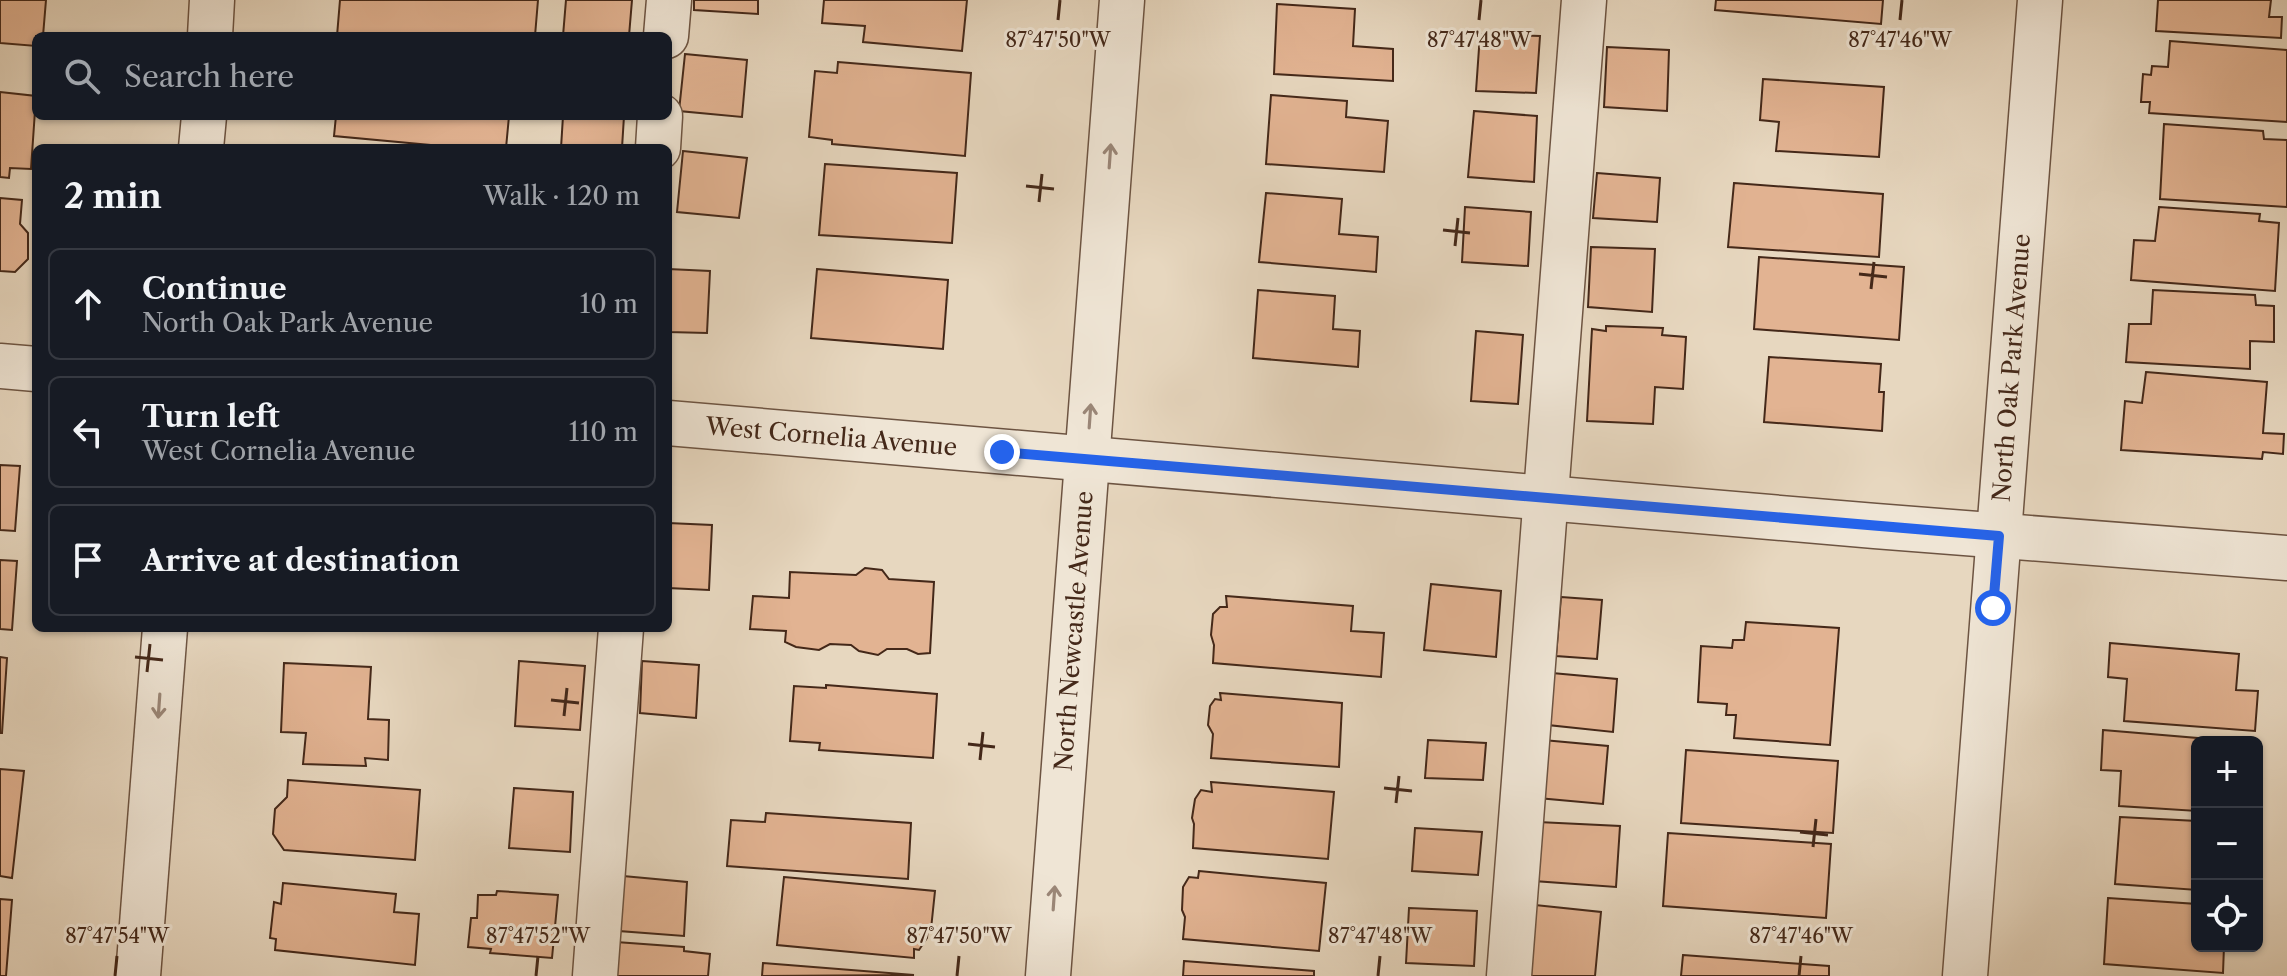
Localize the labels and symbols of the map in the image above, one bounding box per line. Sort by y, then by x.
text: 87°47'50"W [1005,28,1112,52]
text: 87°47'48"W [1427,28,1532,52]
text: 87°47'46"W [1848,28,1953,52]
one-way arrow [1103,143,1118,170]
street label: North Oak Park Avenue [1986,233,2036,503]
one-way arrow [1083,403,1098,430]
street label: West Cornelia Avenue [703,411,958,462]
route end [984,434,1020,470]
street label: North Newcastle Avenue [1049,490,1099,772]
route start [1975,590,2011,626]
one-way arrow [151,692,166,719]
one-way arrow [1047,885,1062,912]
text: 87°47'54"W [65,924,170,948]
text: 87°47'52"W [486,924,591,948]
text: 87°47'50"W [906,924,1013,948]
text: 87°47'48"W [1328,924,1433,948]
text: 87°47'46"W [1749,924,1854,948]

